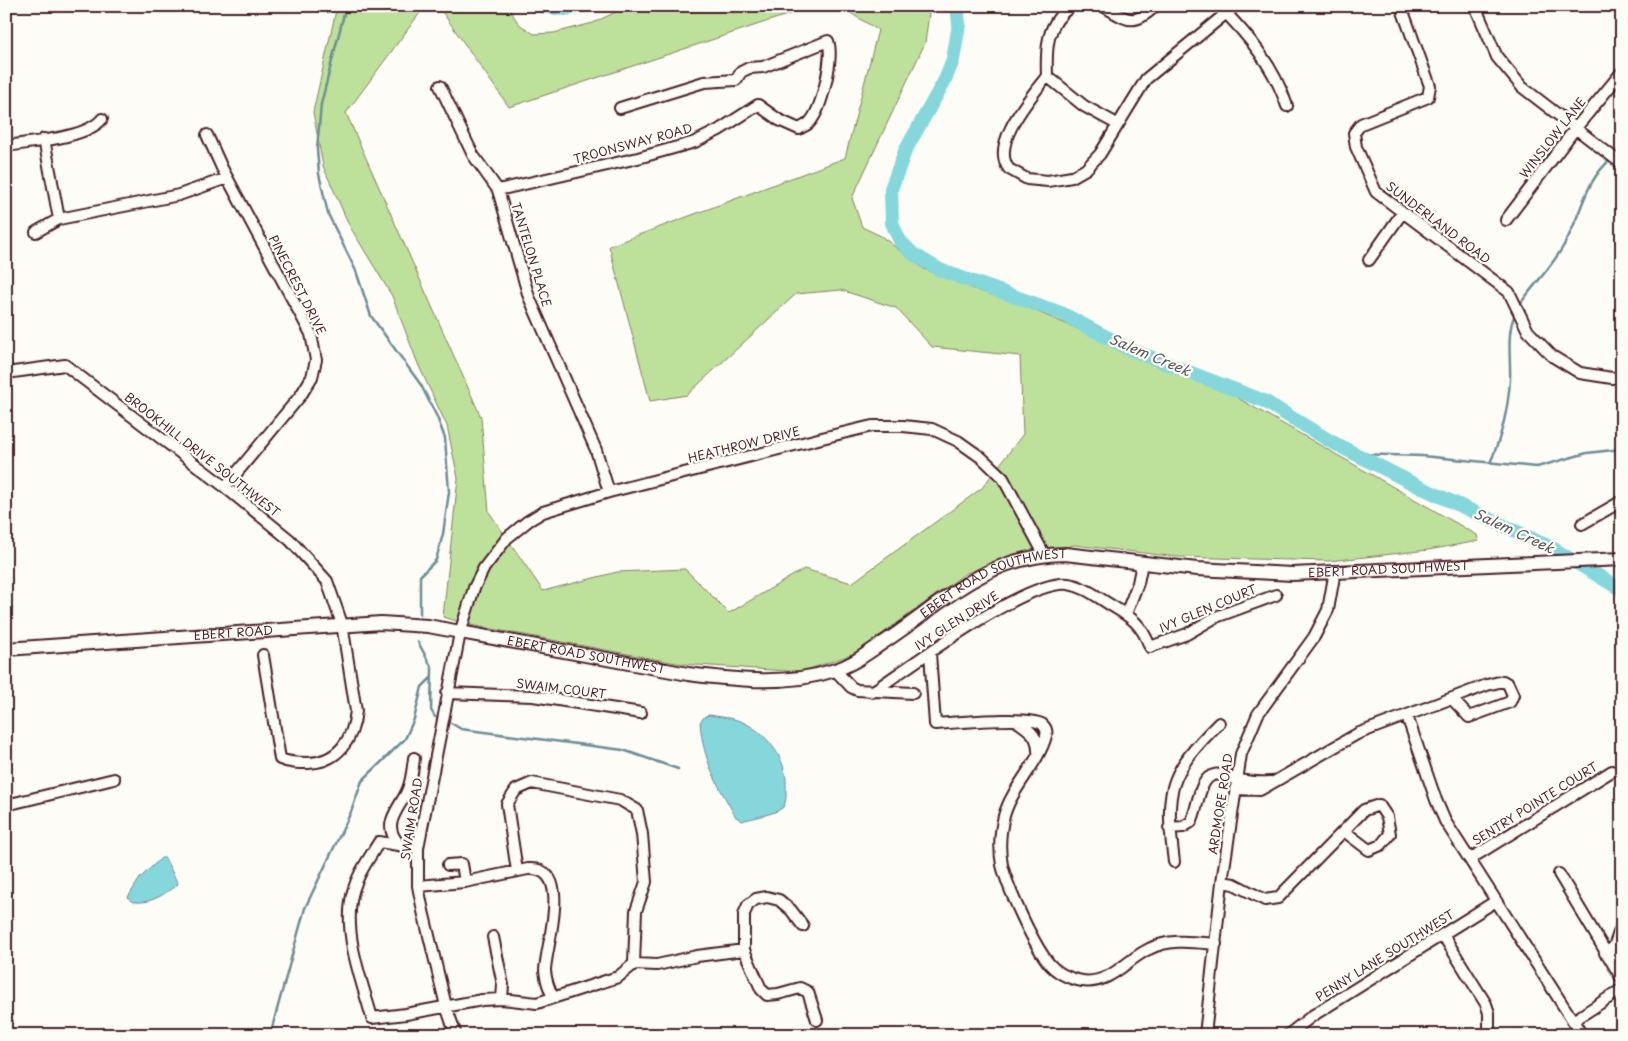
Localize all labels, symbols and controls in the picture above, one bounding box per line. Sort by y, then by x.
street label: WINSLOW LANE [1515,93,1590,182]
street label: TROONSWAY ROAD [571,118,694,168]
street label: SUNDERLAND ROAD [1383,177,1495,268]
street label: TANTELON PLACE [507,200,556,309]
street label: PINECREST DRIVE [265,232,331,337]
water label: Salem Creek [1106,328,1195,382]
street label: BROOKHILL DRIVE SOUTHWEST [121,388,285,521]
street label: HEATHROW DRIVE [686,421,802,467]
water label: Salem Creek [1471,503,1559,559]
street label: EBERT ROAD SOUTHWEST [916,544,1068,622]
street label: EBERT ROAD SOUTHWEST [1308,556,1470,581]
street label: IVY GLEN COURT [1156,579,1260,637]
street label: IVY GLEN DRIVE [911,586,1002,654]
street label: EBERT ROAD [193,621,274,644]
street label: EBERT ROAD SOUTHWEST [506,631,668,678]
street label: SWAIM COURT [515,674,608,703]
street label: ARDMORE ROAD [1203,752,1237,856]
street label: SENTRY POINTE COURT [1468,757,1601,849]
street label: SWAIM ROAD [396,776,426,861]
street label: PENNY LANE SOUTHWEST [1312,905,1458,1005]

